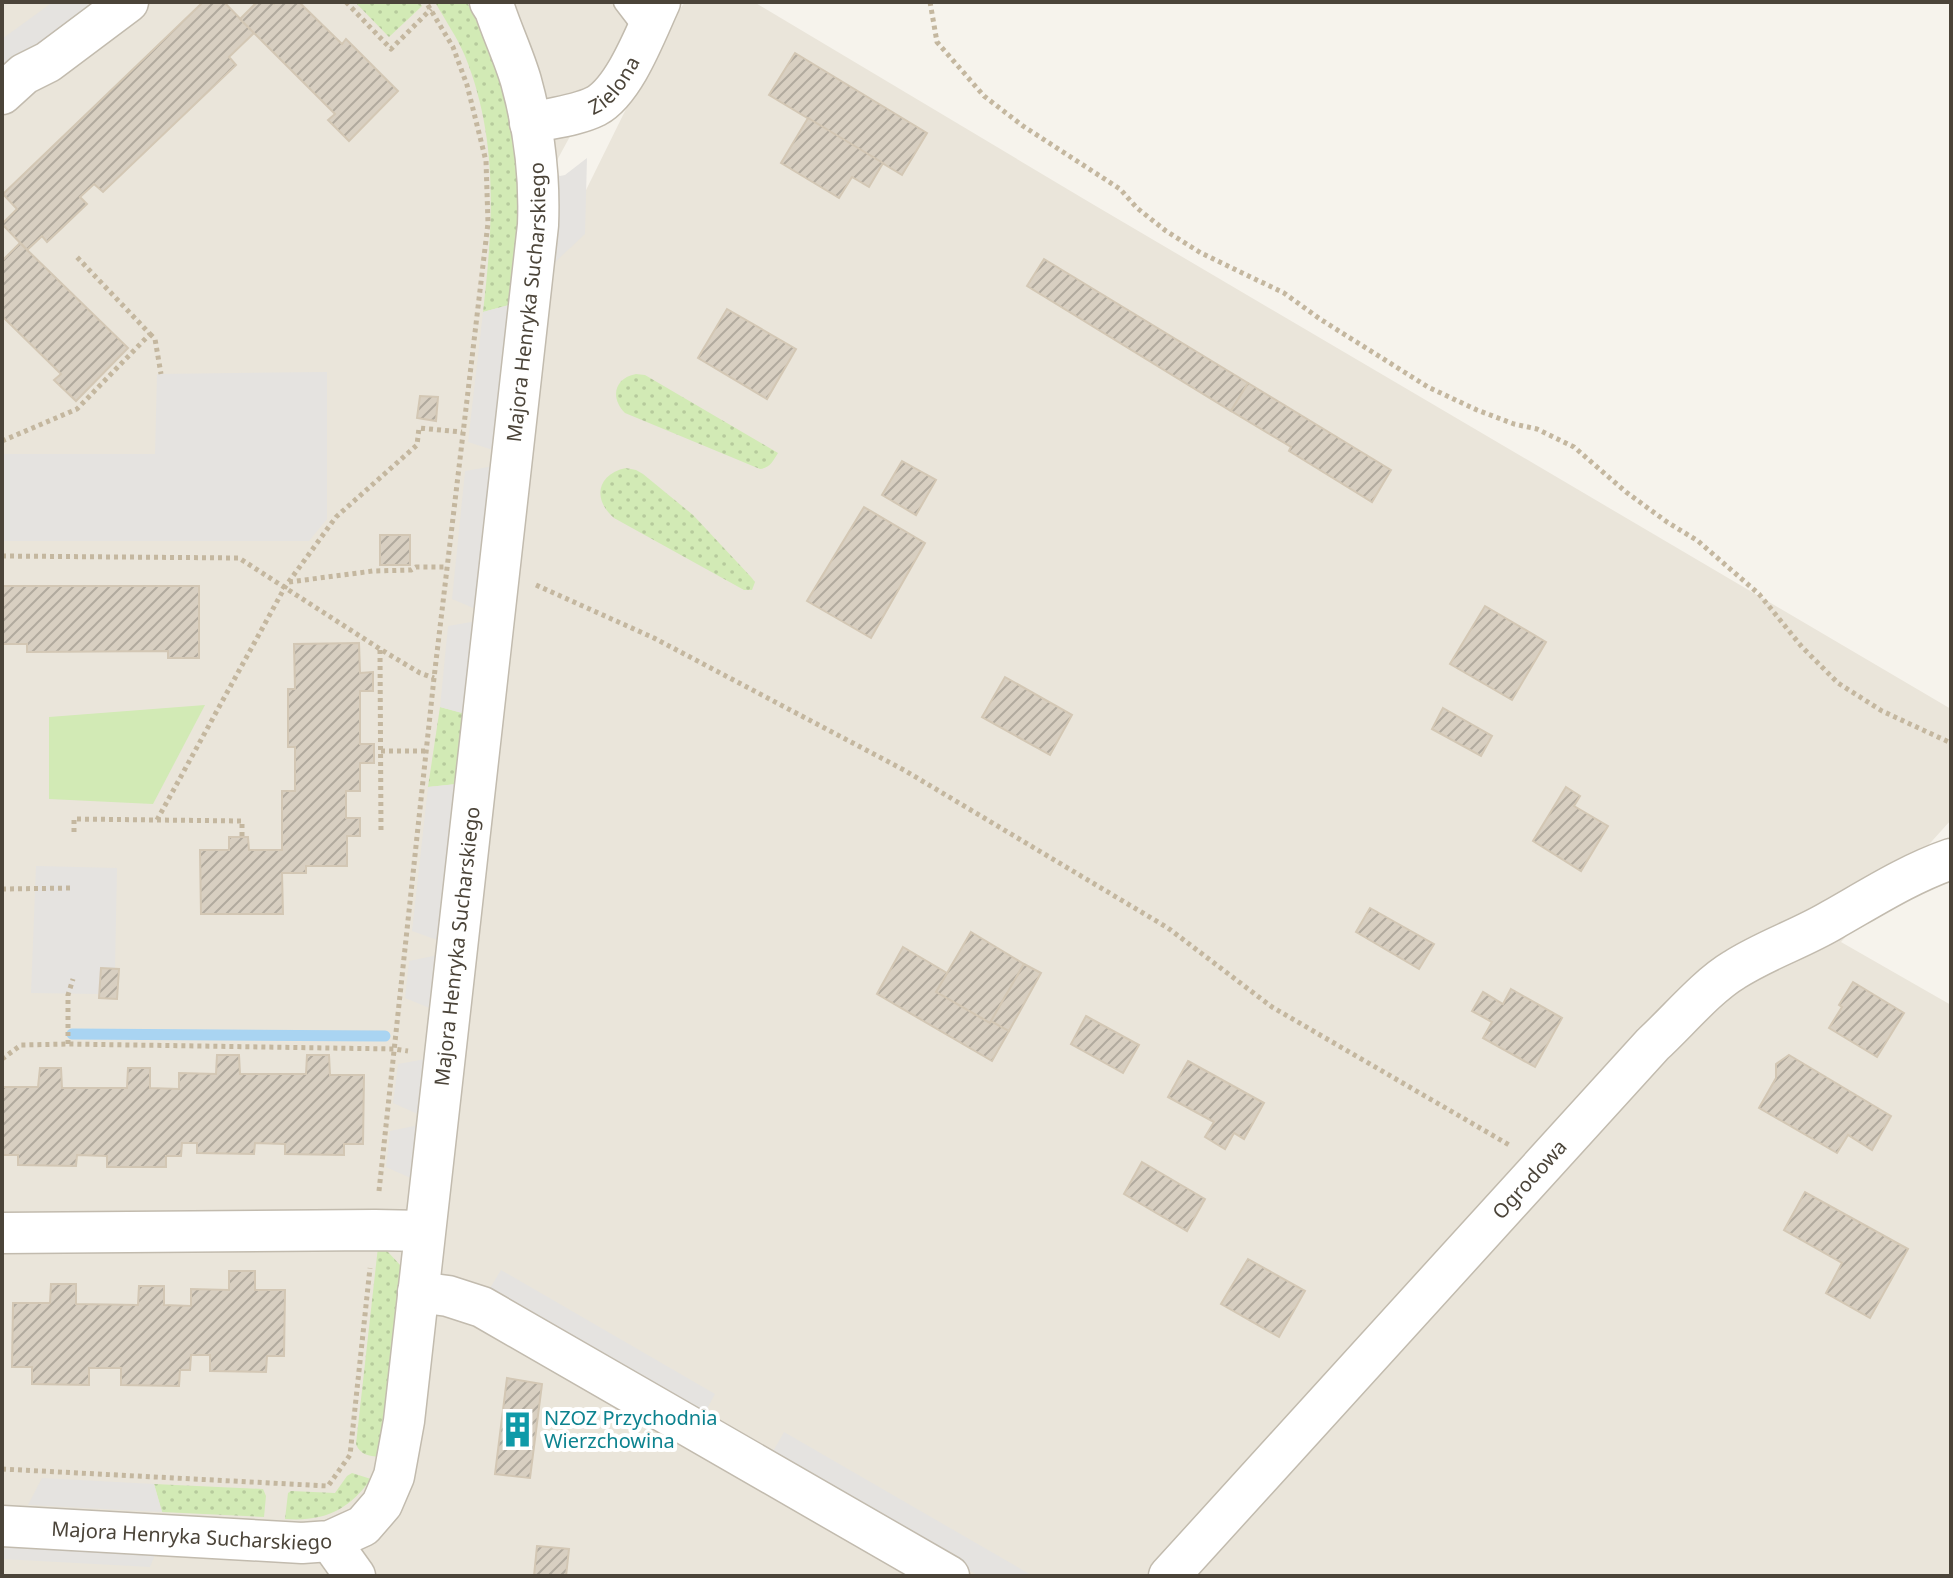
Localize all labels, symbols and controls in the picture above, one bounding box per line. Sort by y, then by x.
street label: Zielona [584,51,646,121]
street label: Majora Henryka Sucharskiego [500,161,551,443]
street label: Majora Henryka Sucharskiego [428,805,486,1087]
street label: Ogrodowa [1486,1134,1573,1225]
place label: NZOZ Przychodnia Wierzchowina [544,1404,718,1454]
building icon: NZOZ Przychodnia Wierzchowina [499,1410,537,1448]
street label: Majora Henryka Sucharskiego [51,1515,333,1556]

